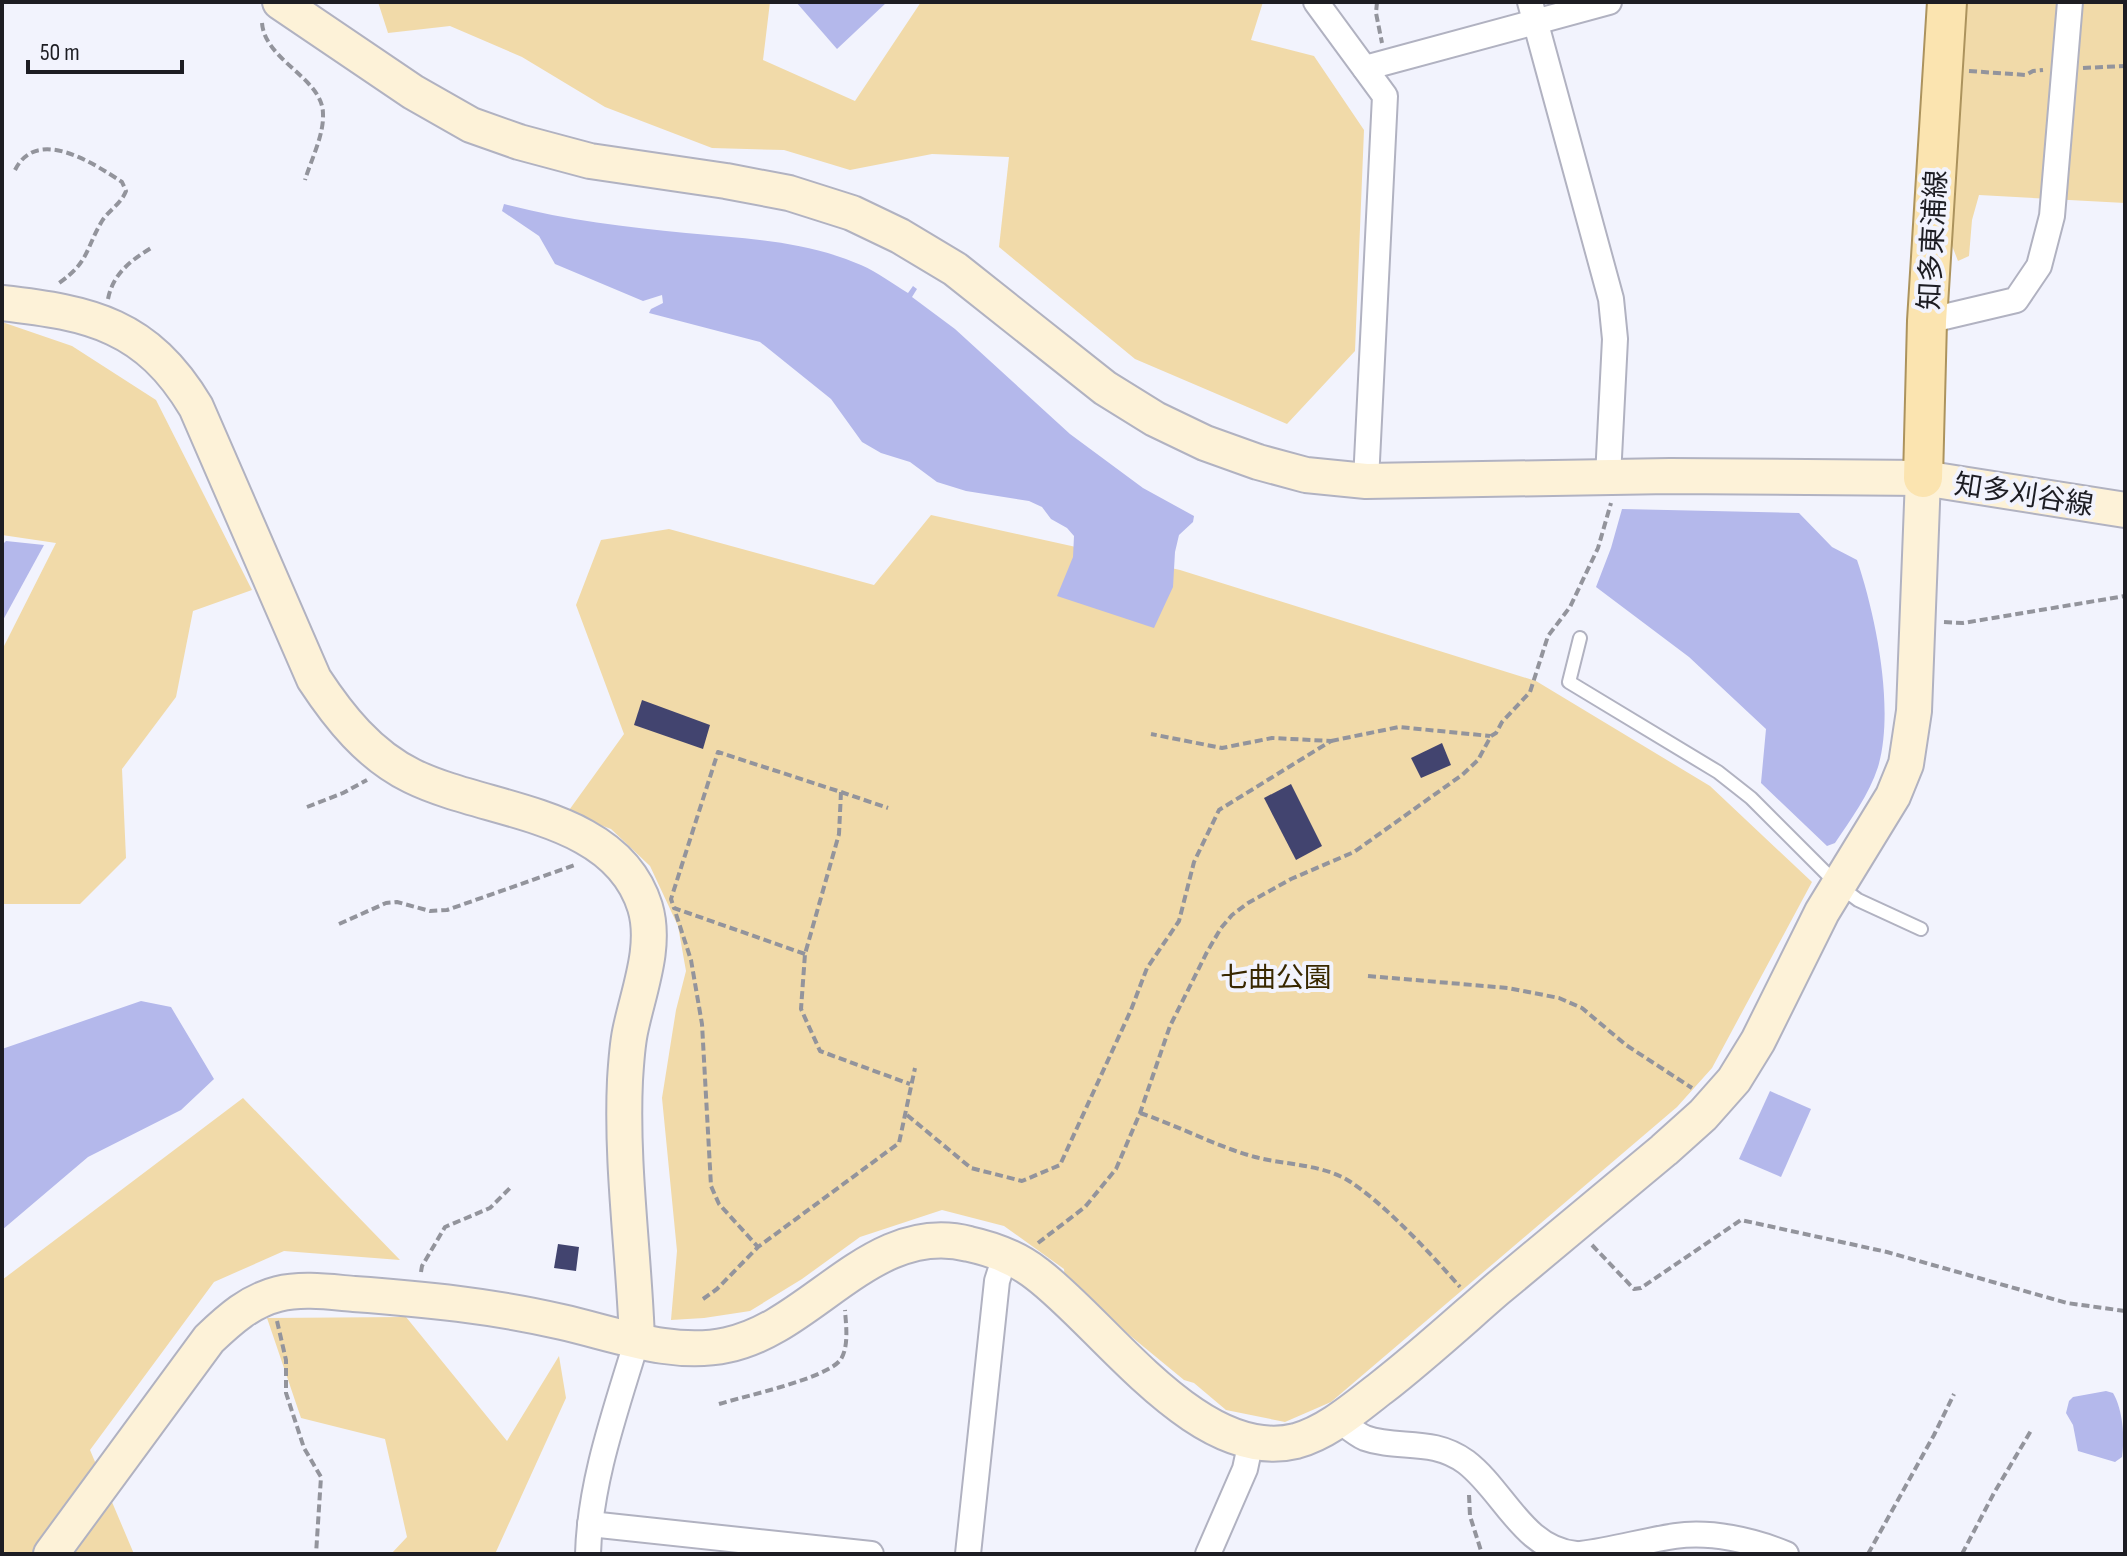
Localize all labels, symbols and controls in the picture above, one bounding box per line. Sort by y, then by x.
scale bar [28,24,182,74]
text: 50 m [40,38,80,67]
street label: 知多東浦線 [1913,169,1954,311]
street label: 知多刈谷線 [1952,468,2095,523]
park label: 七曲公園 [1220,962,1332,995]

